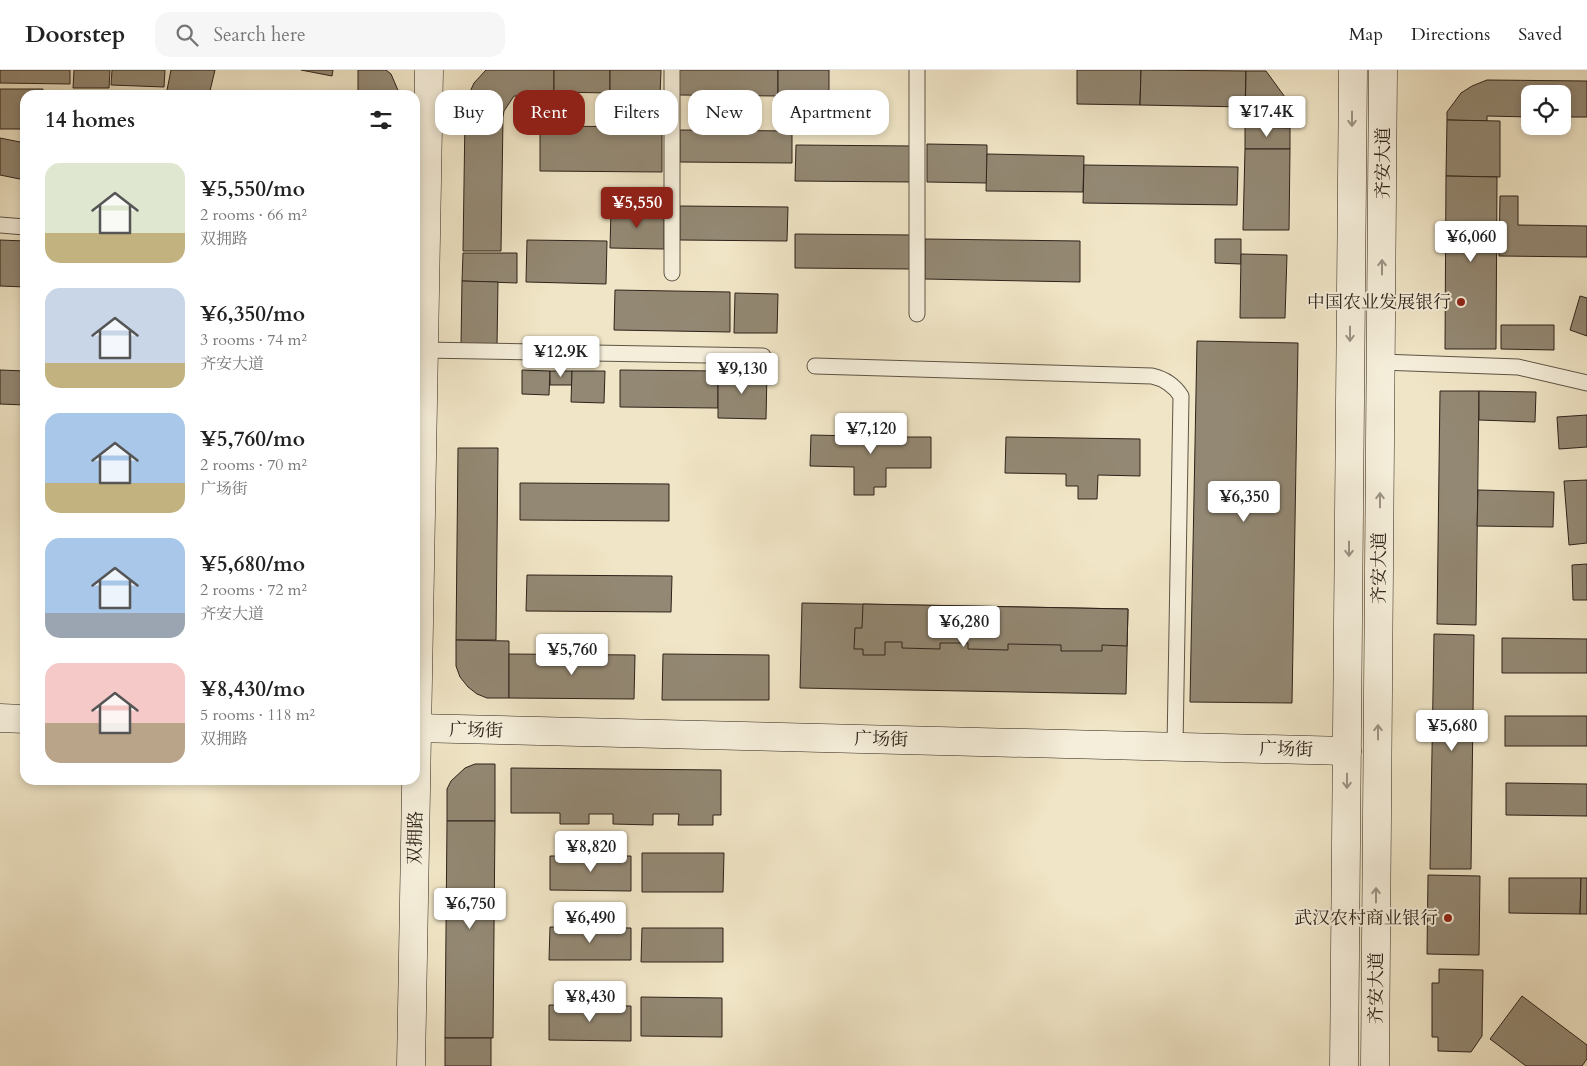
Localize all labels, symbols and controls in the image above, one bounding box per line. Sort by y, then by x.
search box [155,12,505,57]
text: Doorstep [25,18,125,51]
icon: search [173,21,201,49]
text: Search here [213,22,306,48]
text: Map [1349,22,1383,47]
text: Directions [1411,22,1490,47]
text: Saved [1518,22,1562,47]
map controls [1521,85,1571,135]
button: locate [1521,85,1571,135]
chip: Buy [435,90,503,135]
chip: Rent [513,90,585,135]
chip: Filters [595,90,678,135]
chip: New [688,90,762,135]
chip: Apartment [772,90,889,135]
pin: ¥17.4K [1226,96,1308,138]
text: ¥17.4K [1240,101,1294,123]
text: 14 homes [45,106,135,135]
icon: filters [367,106,395,134]
one-way arrow [1347,110,1357,126]
street label: 齐安大道 [1371,127,1396,199]
text: ¥5,550/mo [200,175,305,204]
icon: home [85,183,145,243]
pin: ¥5,550 [596,186,678,229]
text: ¥5,550 [612,192,662,214]
text: 2 rooms · 66 m² [200,204,307,226]
pin: ¥6,060 [1430,220,1512,263]
text: ¥6,060 [1446,226,1496,248]
text: 双拥路 [200,228,248,250]
one-way arrow [1377,260,1387,276]
place label: 中国农业发展银行 [1307,290,1451,315]
marker: 中国农业发展银行 [1455,296,1467,308]
text: ¥6,350/mo [200,300,305,329]
icon: home [85,308,145,368]
one-way arrow [1345,325,1355,341]
text: 3 rooms · 74 m² [200,329,307,351]
pin: ¥12.9K [520,336,602,378]
text: ¥12.9K [534,341,588,363]
pin: ¥9,130 [701,352,783,395]
text: 齐安大道 [200,353,264,375]
text: ¥9,130 [717,358,767,380]
pin: ¥7,120 [830,412,912,455]
text: ¥7,120 [846,418,896,440]
text: ¥5,760/mo [200,425,305,454]
icon: home [85,433,145,493]
text: 2 rooms · 70 m² [200,454,307,476]
text: 广场街 [200,478,248,500]
pin: ¥6,350 [1203,480,1285,523]
text: ¥6,350 [1219,486,1269,508]
one-way arrow [1375,492,1385,508]
street label: 齐安大道 [1367,532,1392,604]
one-way arrow [1344,540,1354,556]
text: ¥5,680/mo [200,550,305,579]
icon: home [85,558,145,618]
text: 2 rooms · 72 m² [200,579,307,601]
text: 齐安大道 [200,603,264,625]
pin: ¥6,280 [923,606,1005,648]
text: ¥6,280 [939,611,989,633]
pin: ¥5,760 [531,634,613,676]
text: ¥5,760 [547,639,597,661]
text: ¥8,430/mo [200,675,305,704]
icon: home [85,683,145,743]
text: 5 rooms · 118 m² [200,704,315,726]
pin: ¥5,680 [1411,710,1493,752]
text: ¥5,680 [1427,715,1477,737]
street label: 广场街 [449,718,503,743]
one-way arrow [1373,725,1383,741]
street label: 广场街 [854,727,908,752]
text: 双拥路 [200,728,248,750]
street label: 广场街 [1259,737,1313,762]
one-way arrow [1342,772,1352,789]
street label: 双拥路 [403,811,428,865]
pin: ¥8,820 [550,830,632,873]
text: ¥8,820 [566,836,616,858]
one-way arrow [1372,887,1381,903]
pin: ¥6,750 [429,888,511,930]
text: ¥6,750 [445,893,495,915]
pin: ¥6,490 [549,902,631,944]
place label: 武汉农村商业银行 [1294,906,1438,931]
text: ¥6,490 [565,907,615,929]
marker: 武汉农村商业银行 [1442,912,1454,924]
street label: 齐安大道 [1364,952,1389,1024]
pin: ¥8,430 [549,980,631,1023]
text: ¥8,430 [565,986,615,1008]

